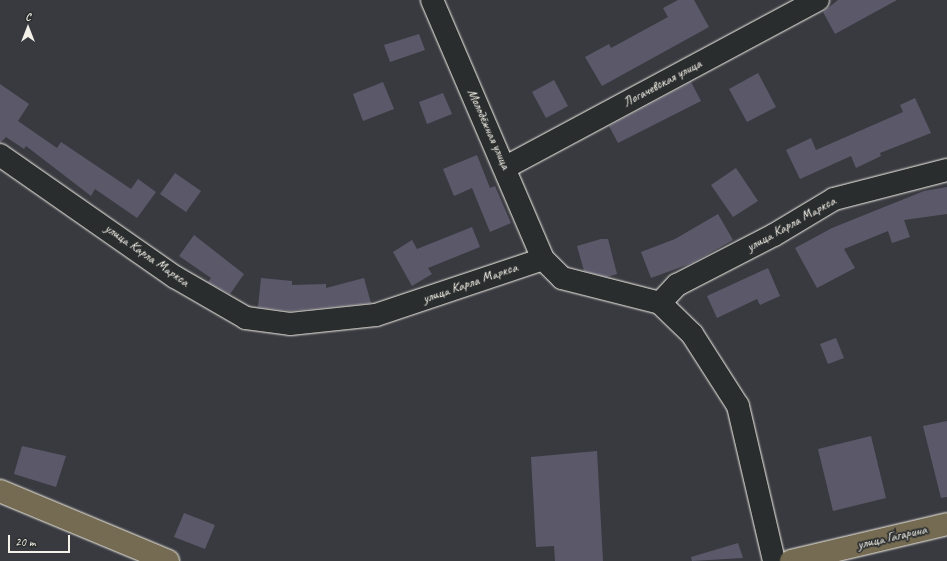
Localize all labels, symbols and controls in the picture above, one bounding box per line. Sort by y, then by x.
north arrow [8,8,48,48]
text: С [25,9,31,23]
street label: Логачевская улица [619,55,705,111]
street label: Молодёжная улица [464,86,514,172]
street label: улица Карла Маркса [744,193,838,255]
street label: улица Карла Маркса [102,220,192,290]
street label: улица Карла Маркса [421,259,519,307]
street label: улица Гагарина [855,521,929,553]
scale bar [10,527,72,553]
text: 20 m [15,534,35,550]

